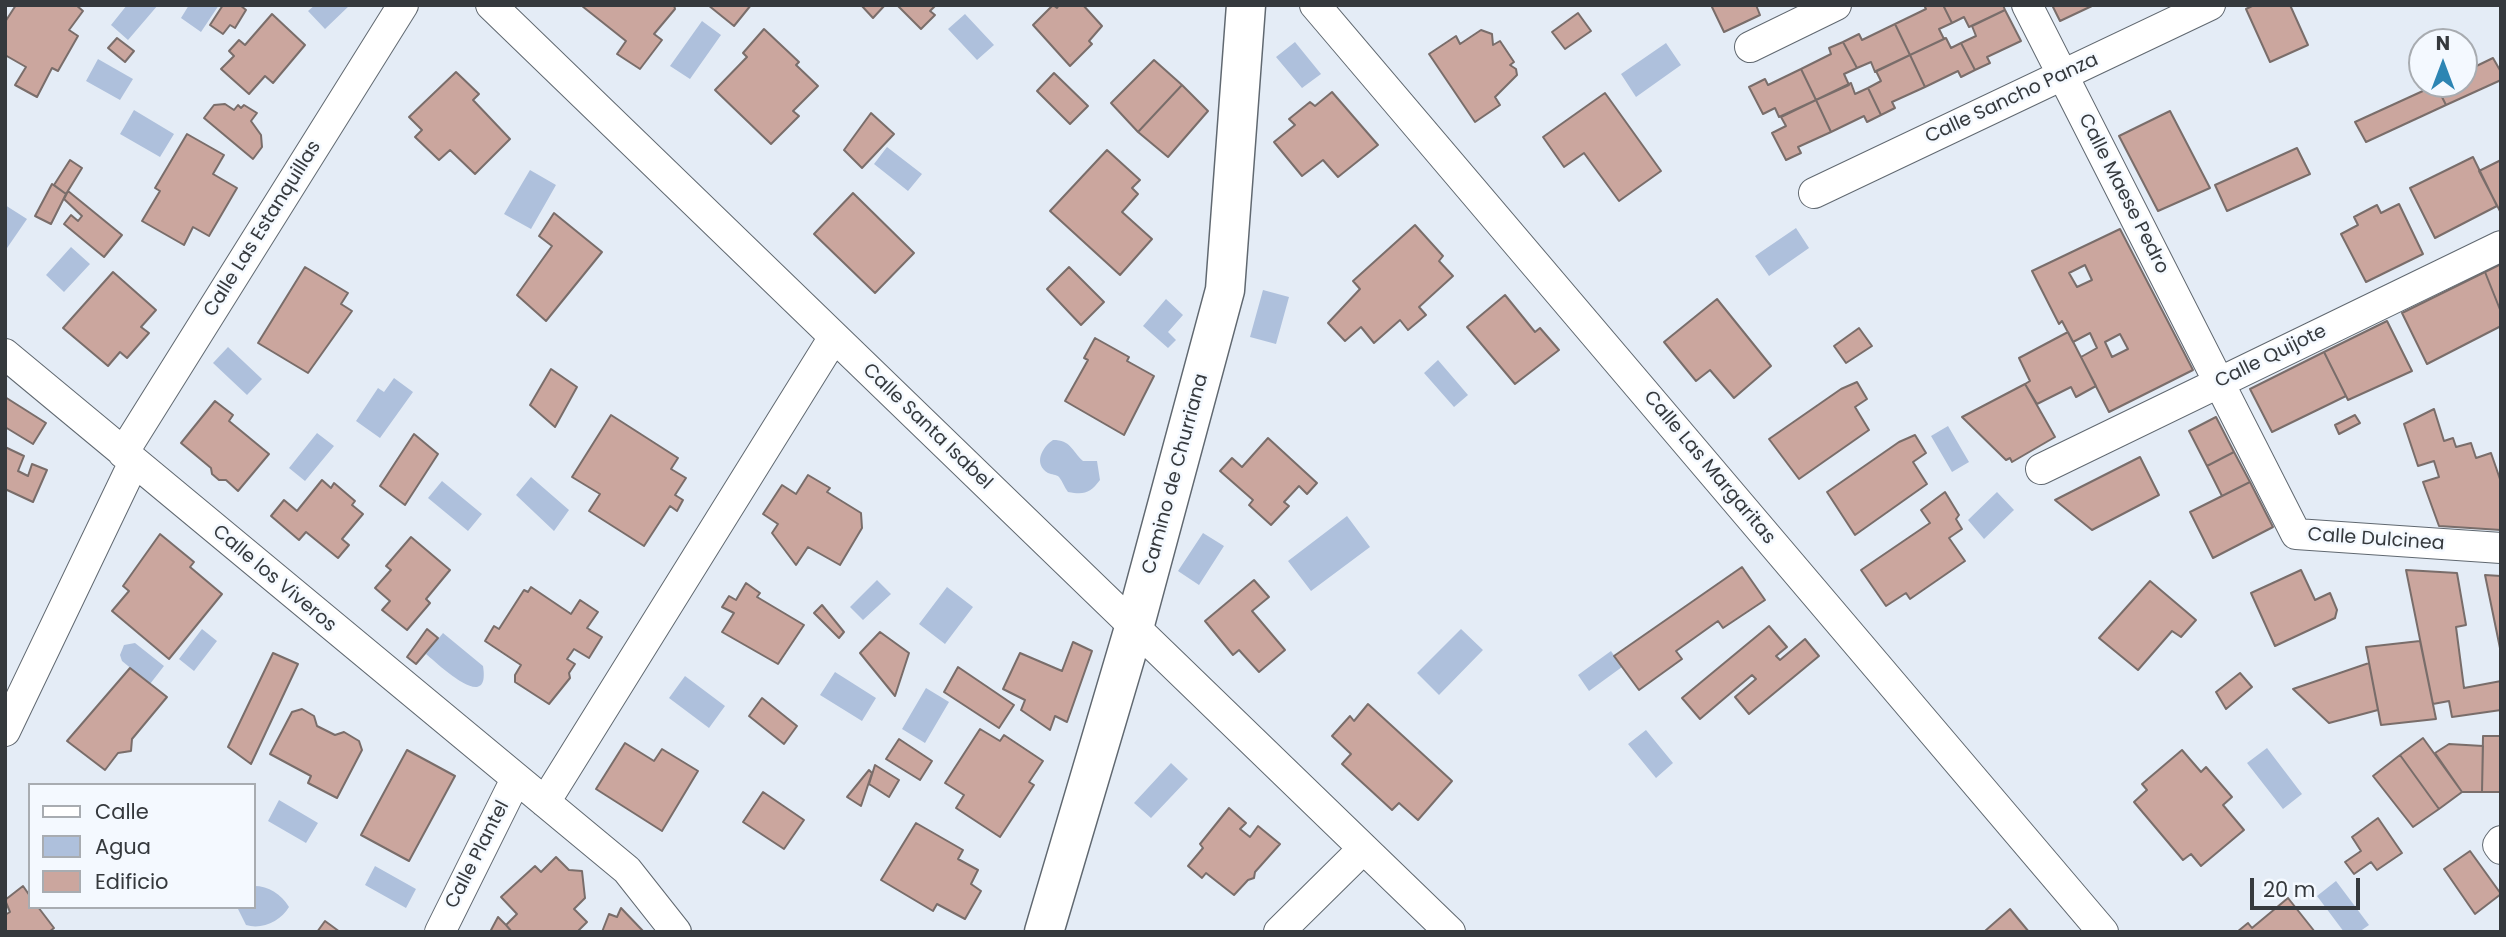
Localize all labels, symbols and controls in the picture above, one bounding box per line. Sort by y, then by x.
north arrow [2408,28,2478,98]
text: N [2436,30,2450,57]
street label: Calle Sancho Panza [1922,49,2102,149]
street label: Calle Maese Pedro [2073,110,2173,278]
street label: Calle Las Estanquillas [200,137,326,321]
street label: Calle Quijote [2212,320,2330,394]
street label: Calle Santa Isabel [857,359,997,495]
street label: Camino de Churriana [1138,371,1214,577]
street label: Calle Las Margaritas [1638,387,1780,549]
street label: Calle los Viveros [207,521,341,637]
street label: Calle Dulcinea [2307,524,2445,556]
legend [28,783,256,909]
text: Calle [95,797,149,826]
street label: Calle Plantel [441,797,515,913]
text: Agua [95,832,151,861]
scale bar [2254,864,2364,908]
text: Edificio [95,867,169,896]
text: 20 m [2263,875,2316,904]

